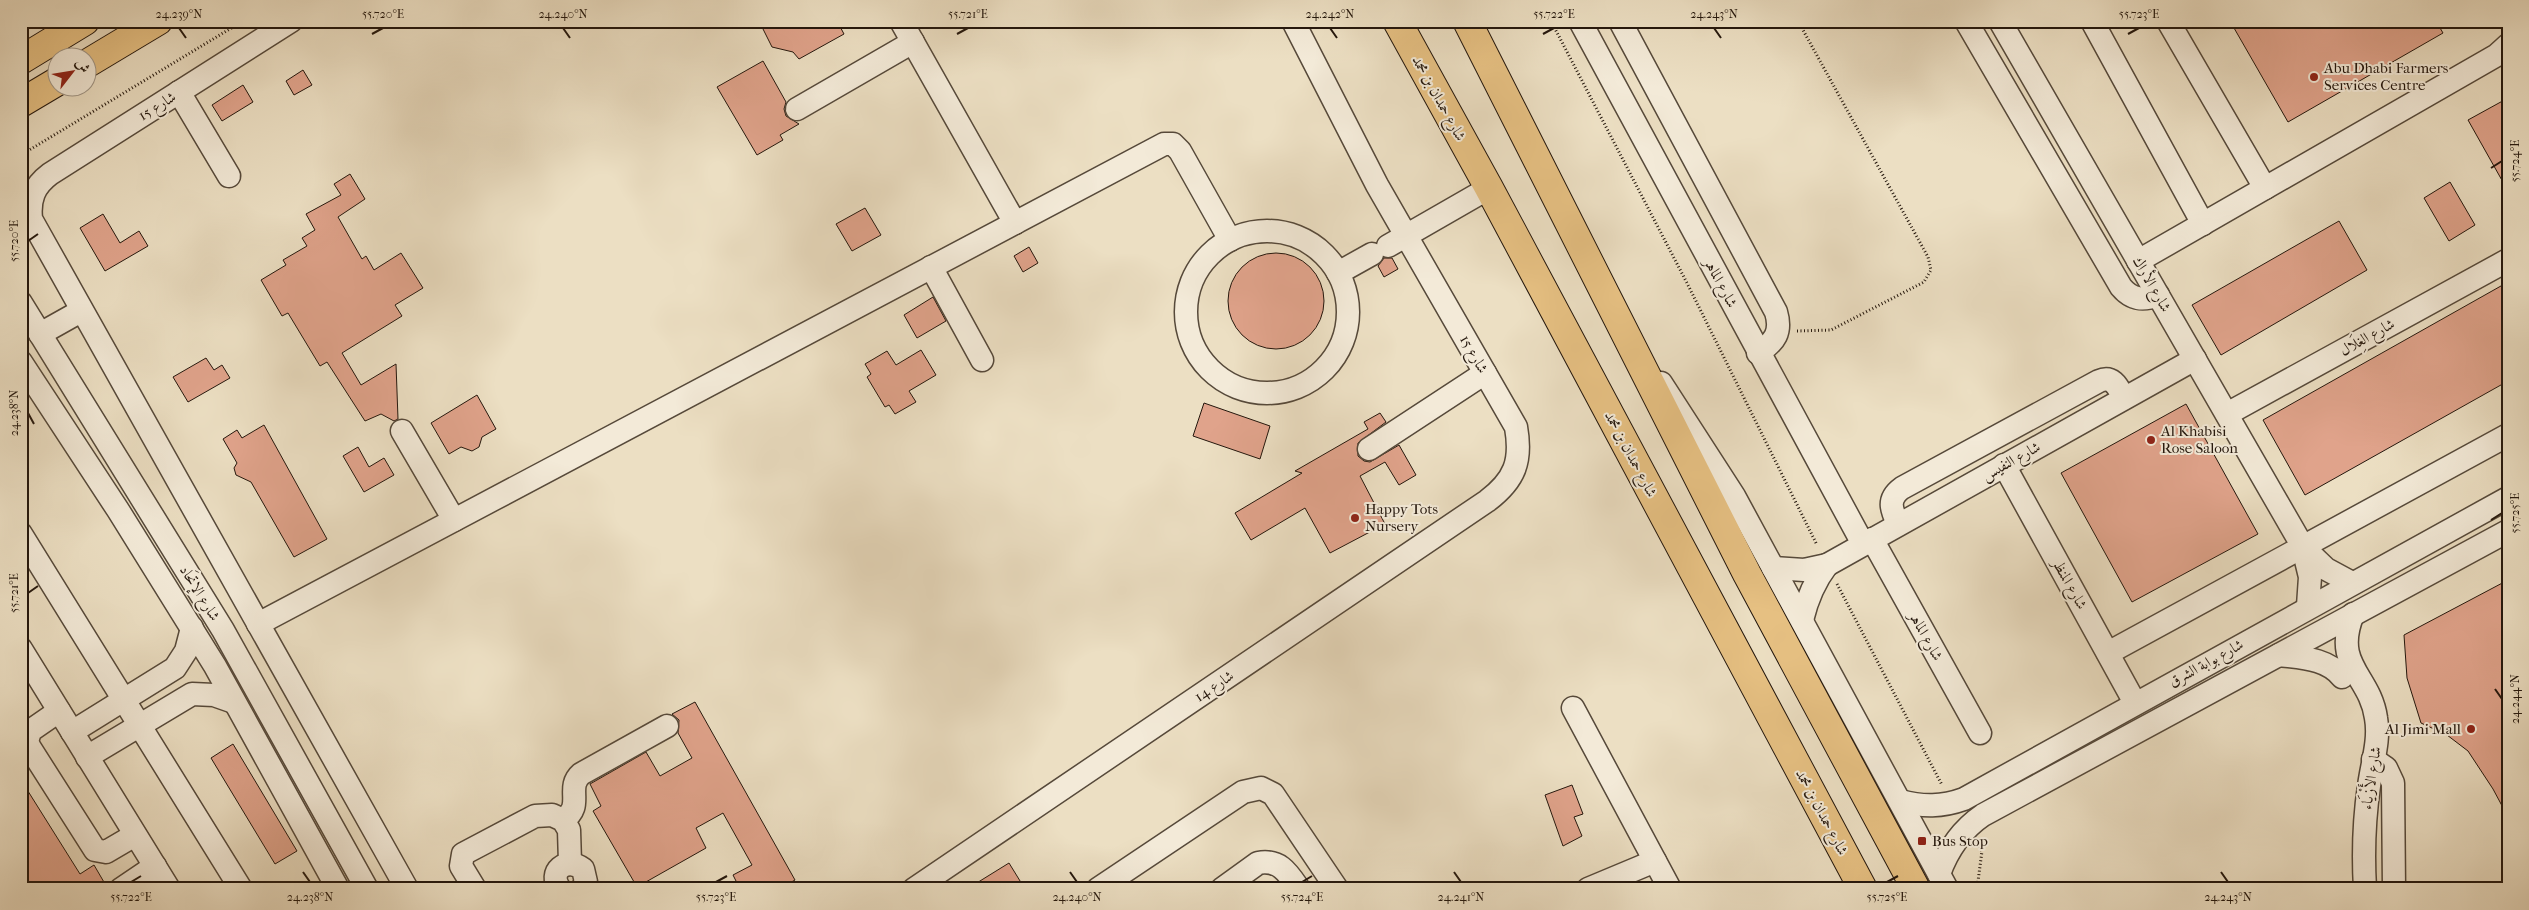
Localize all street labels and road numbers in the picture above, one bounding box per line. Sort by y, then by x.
street label: شارع حمدان بن محمد [1405,52,1470,146]
street label: شارع 15 [135,87,181,128]
street label: شارع الأراك [2125,252,2177,317]
street label: شارع الماهر [1696,254,1741,313]
street label: شارع الغِلَال [2335,313,2400,363]
street label: شارع 15 [1452,332,1492,378]
street label: شارع حمدان بن محمد [1597,408,1661,502]
street label: شارع النفيس [1979,438,2045,488]
street label: شارع المنظر [2044,554,2091,614]
street label: شارع الإتحَاد [173,561,226,626]
street label: شارع الماهر [1901,607,1947,666]
street label: شارع بوابة الشرق [2166,635,2248,694]
street label: شارع 14 [1191,666,1239,709]
street label: شارع الأَزْيَاء [2354,745,2389,811]
street label: شارع حمدان بن محمد [1788,766,1852,860]

